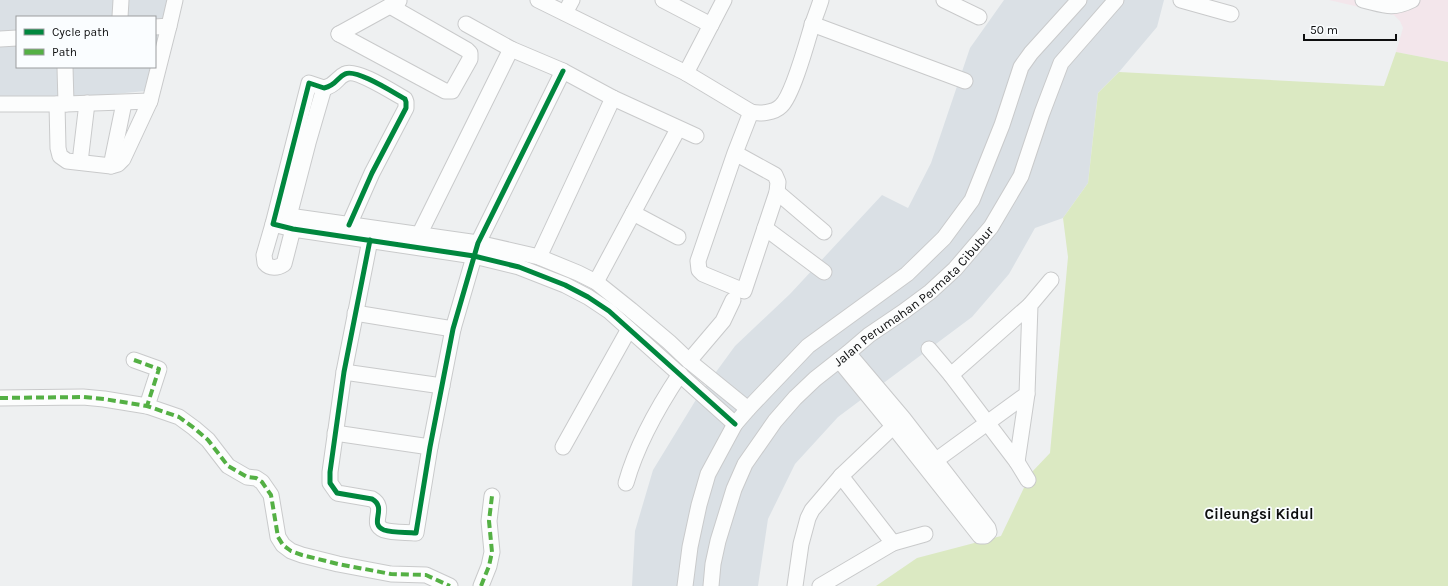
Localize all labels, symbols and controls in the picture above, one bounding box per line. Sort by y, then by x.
legend [16,16,156,68]
scale bar [1304,16,1396,42]
text: 50 m [1310,23,1338,37]
text: Cycle path [52,25,109,39]
text: Path [52,45,77,59]
street label: Jalan Perumahan Permata Cibubur [831,223,996,369]
district label: Cileungsi Kidul [1205,505,1313,523]

